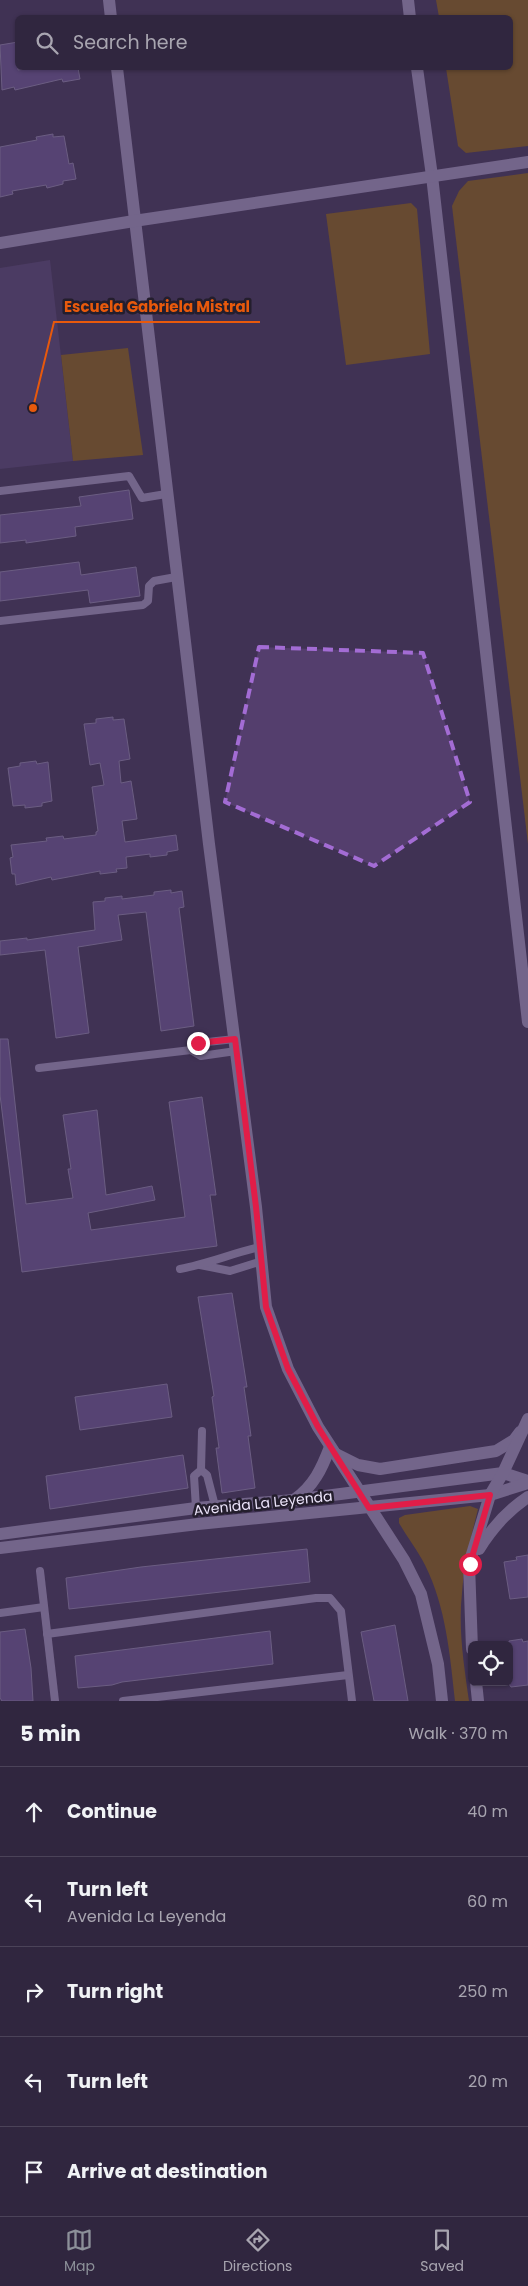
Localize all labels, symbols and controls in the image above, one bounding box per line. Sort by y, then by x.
search box [15,15,513,70]
icon: search [33,29,61,57]
text: Search here [73,29,187,56]
callout: Escuela Gabriela Mistral [54,292,260,322]
text: Escuela Gabriela Mistral [64,296,250,317]
route end [187,1032,210,1055]
street label: Avenida La Leyenda [193,1486,333,1520]
route start [459,1553,482,1576]
map controls [468,1641,513,1686]
button: locate [468,1641,513,1686]
text: 5 min [20,1719,81,1748]
text: Walk · 370 m [408,1722,508,1745]
icon: ahead [20,1798,48,1826]
text: Continue [67,1798,157,1825]
text: 40 m [467,1800,508,1823]
text: Turn left [67,1876,148,1903]
icon: left [20,1888,48,1916]
text: 60 m [467,1890,508,1913]
text: Avenida La Leyenda [67,1905,226,1928]
icon: right [20,1978,48,2006]
text: Turn right [67,1978,163,2005]
text: 250 m [458,1980,508,2003]
icon: left [20,2068,48,2096]
text: Turn left [67,2068,148,2095]
text: 20 m [468,2070,508,2093]
icon: arrive [20,2158,48,2186]
text: Arrive at destination [67,2158,268,2185]
tab: Map [64,2226,95,2277]
tab: Directions [223,2226,292,2277]
tab: Saved [420,2226,464,2277]

